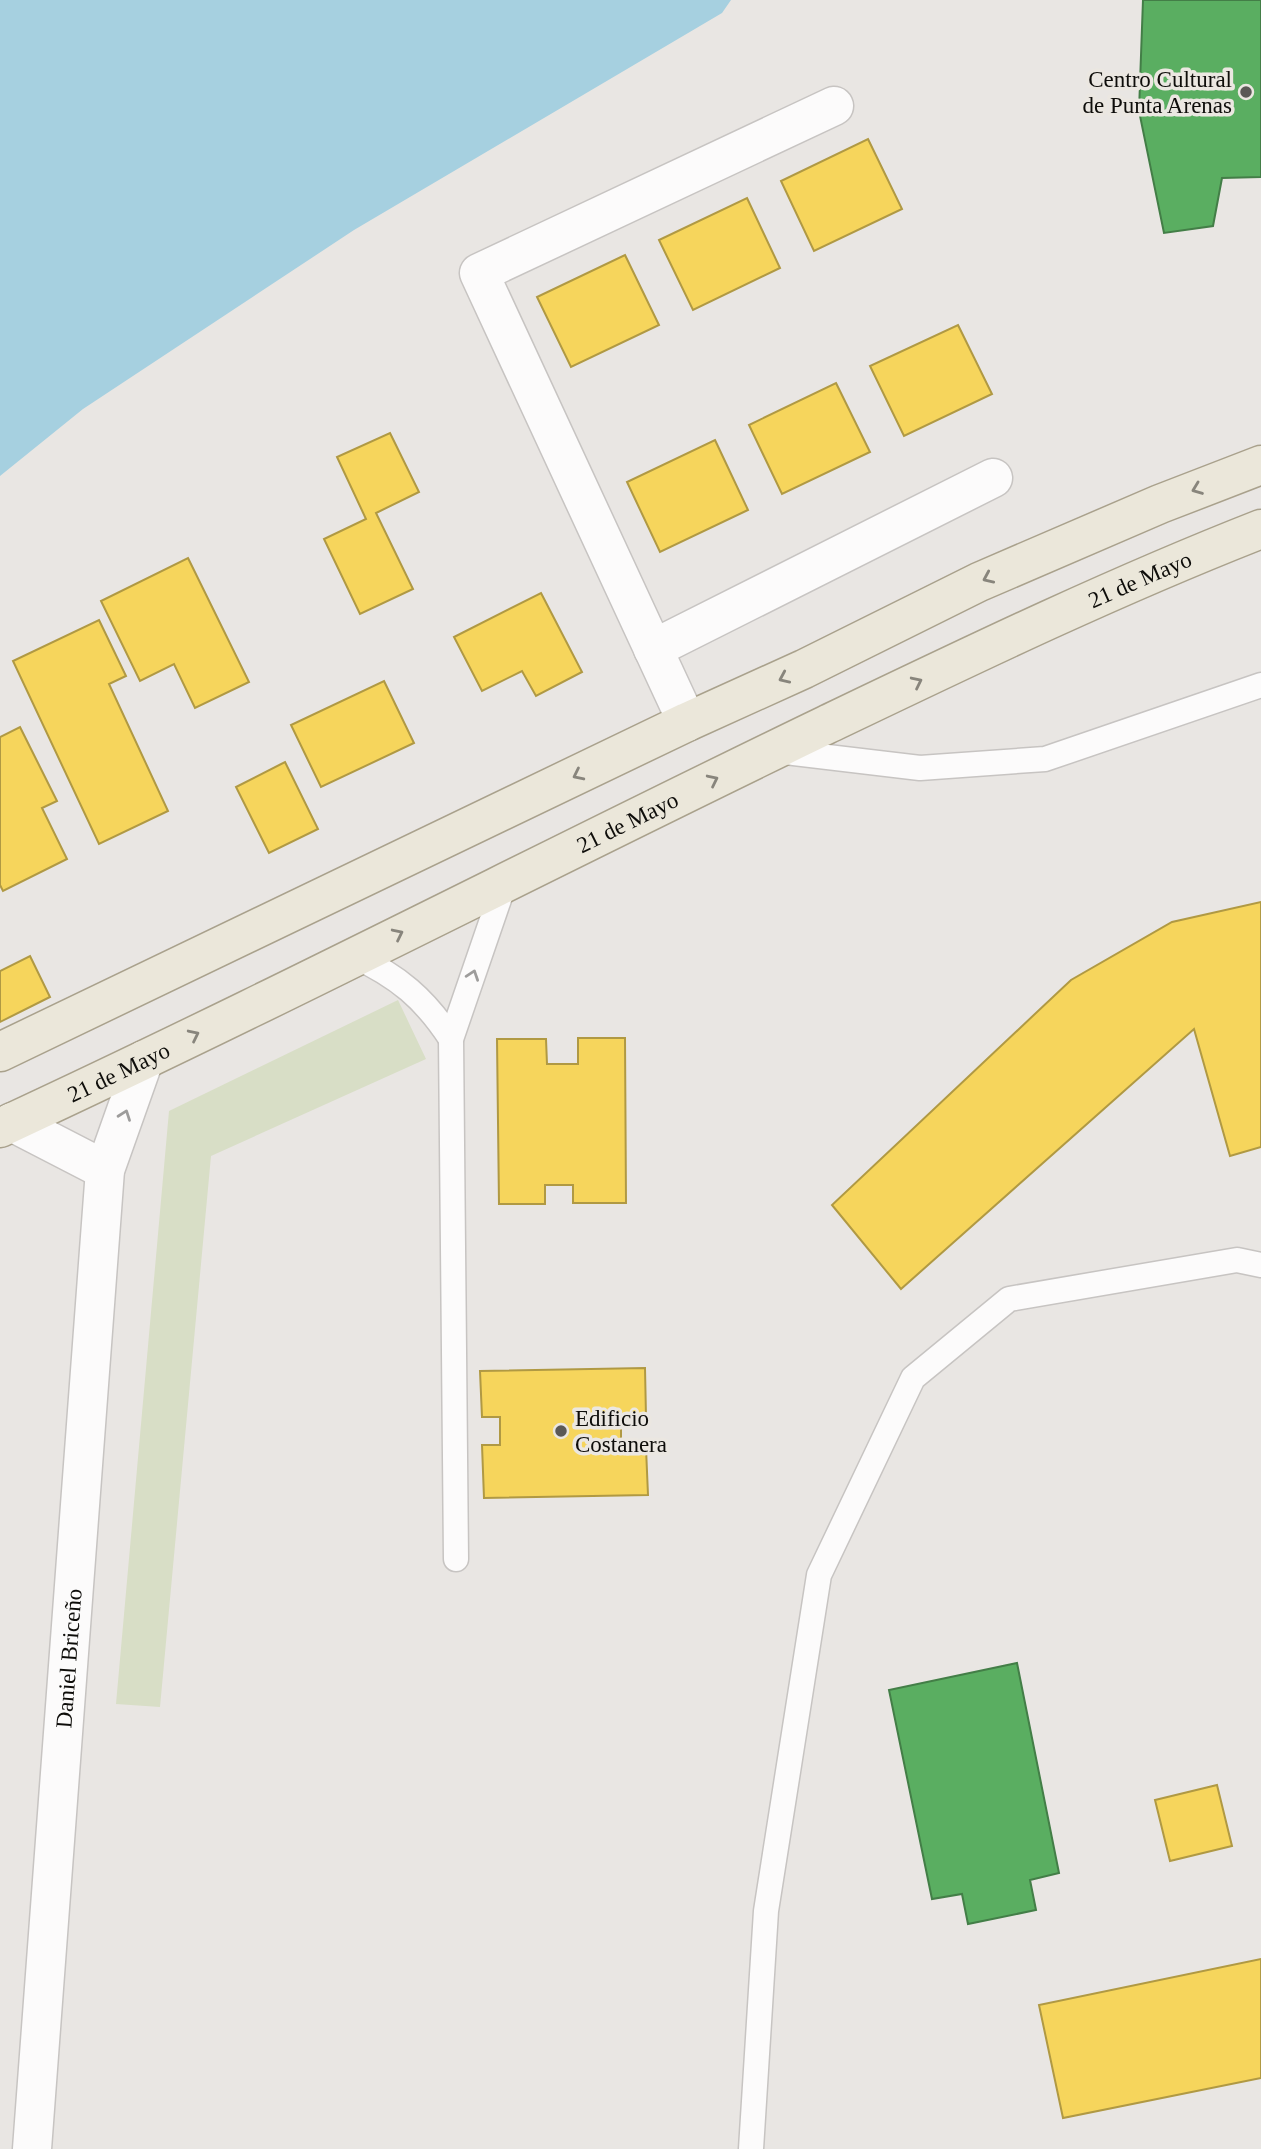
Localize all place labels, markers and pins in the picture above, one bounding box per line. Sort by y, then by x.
place label: Centro Cultural de Punta Arenas [1083,67,1232,118]
marker: Centro Cultural de Punta Arenas [1238,84,1254,100]
place label: Edificio Costanera [575,1406,667,1457]
marker: Edificio Costanera [553,1423,569,1439]

